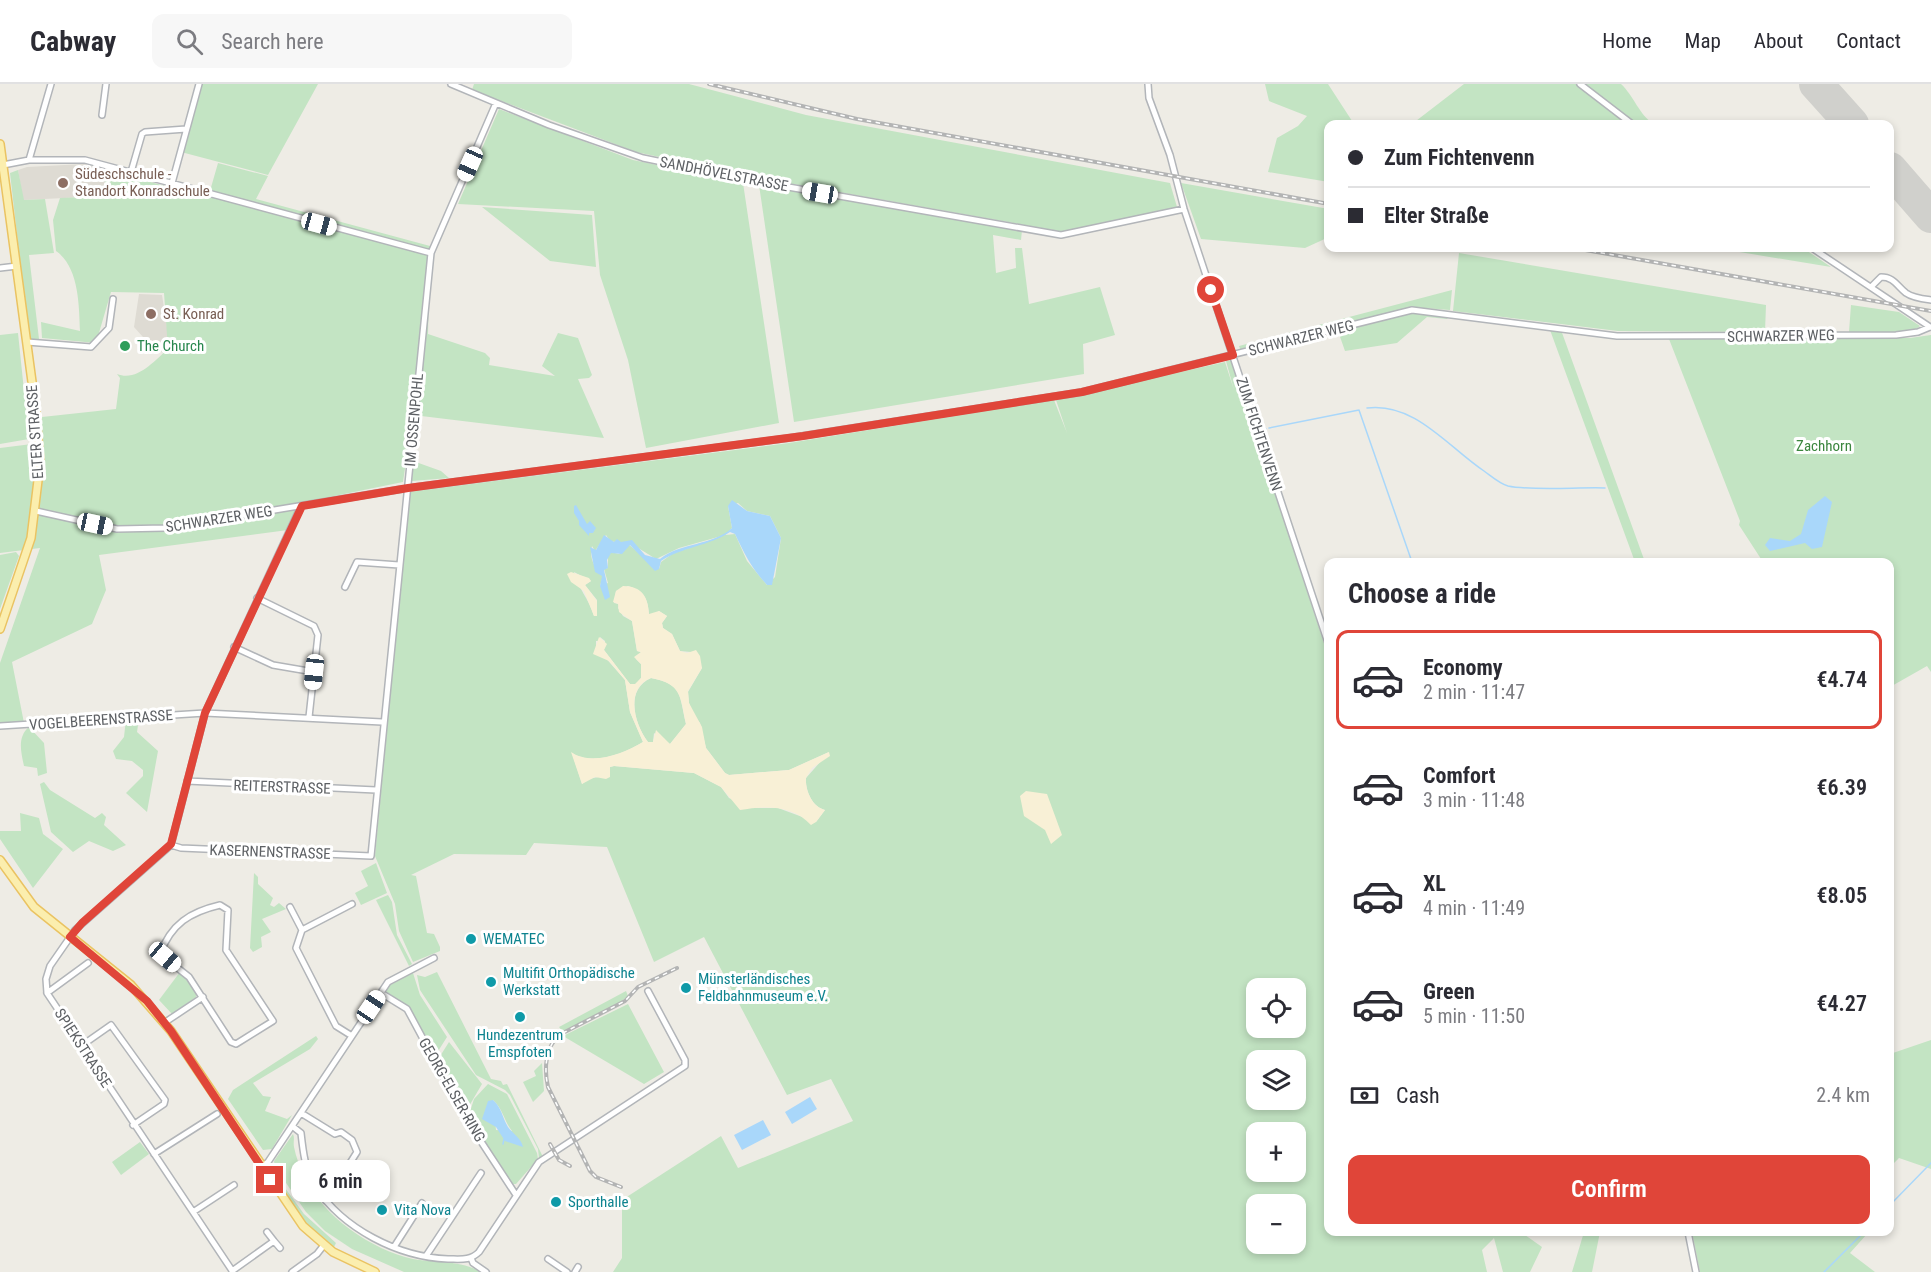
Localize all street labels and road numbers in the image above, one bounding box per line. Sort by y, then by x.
street label: SANDHÖVELSTRASSE [658,153,790,195]
street label: SCHWARZER WEG [1247,316,1355,360]
street label: SCHWARZER WEG [1727,326,1835,346]
street label: IM OSSENPOHL [401,373,427,467]
street label: ZUM FICHTENVENN [1232,375,1286,493]
street label: ELTER STRASSE [23,384,47,480]
street label: SCHWARZER WEG [164,502,274,536]
street label: VOGELBEERENSTRASSE [29,706,173,734]
street label: REITERSTRASSE [233,776,331,798]
street label: KASERNENSTRASSE [209,841,331,863]
street label: SPIEKSTRASSE [51,1005,115,1091]
street label: GEORG-ELSER-RING [415,1035,489,1145]

